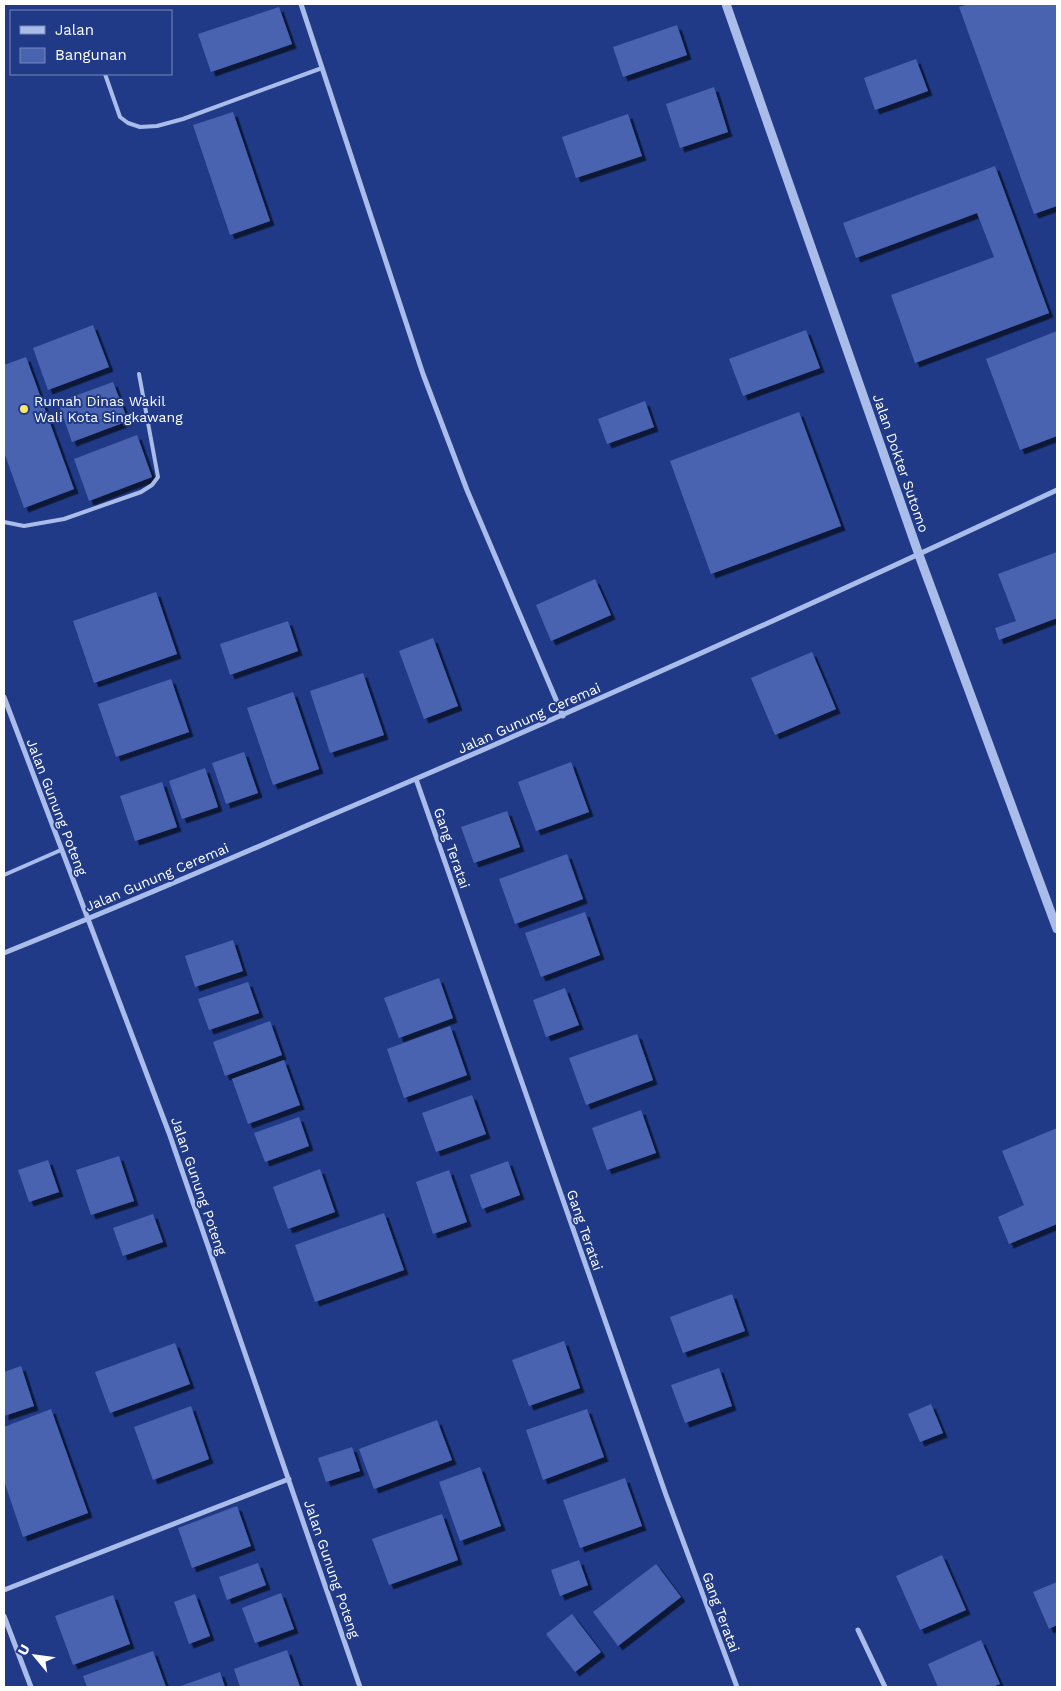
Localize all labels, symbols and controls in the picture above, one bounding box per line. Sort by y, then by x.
legend [10,10,172,75]
text: Jalan [55,21,94,39]
text: Bangunan [55,46,127,64]
street label: Jalan Dokter Sutomo [870,392,932,534]
place label: Rumah Dinas Wakil Wali Kota Singkawang [34,393,183,425]
marker: Rumah Dinas Wakil Wali Kota Singkawang [18,403,30,415]
street label: Jalan Gunung Ceremai [455,679,603,757]
street label: Jalan Gunung Poteng [24,736,91,878]
street label: Gang Teratai [431,806,473,890]
street label: Jalan Gunung Ceremai [83,839,231,915]
street label: Jalan Gunung Poteng [168,1115,230,1258]
street label: Gang Teratai [564,1188,606,1272]
street label: Jalan Gunung Poteng [301,1498,363,1641]
street label: Gang Teratai [699,1570,743,1654]
north arrow [10,1631,60,1681]
text: U [14,1641,33,1658]

